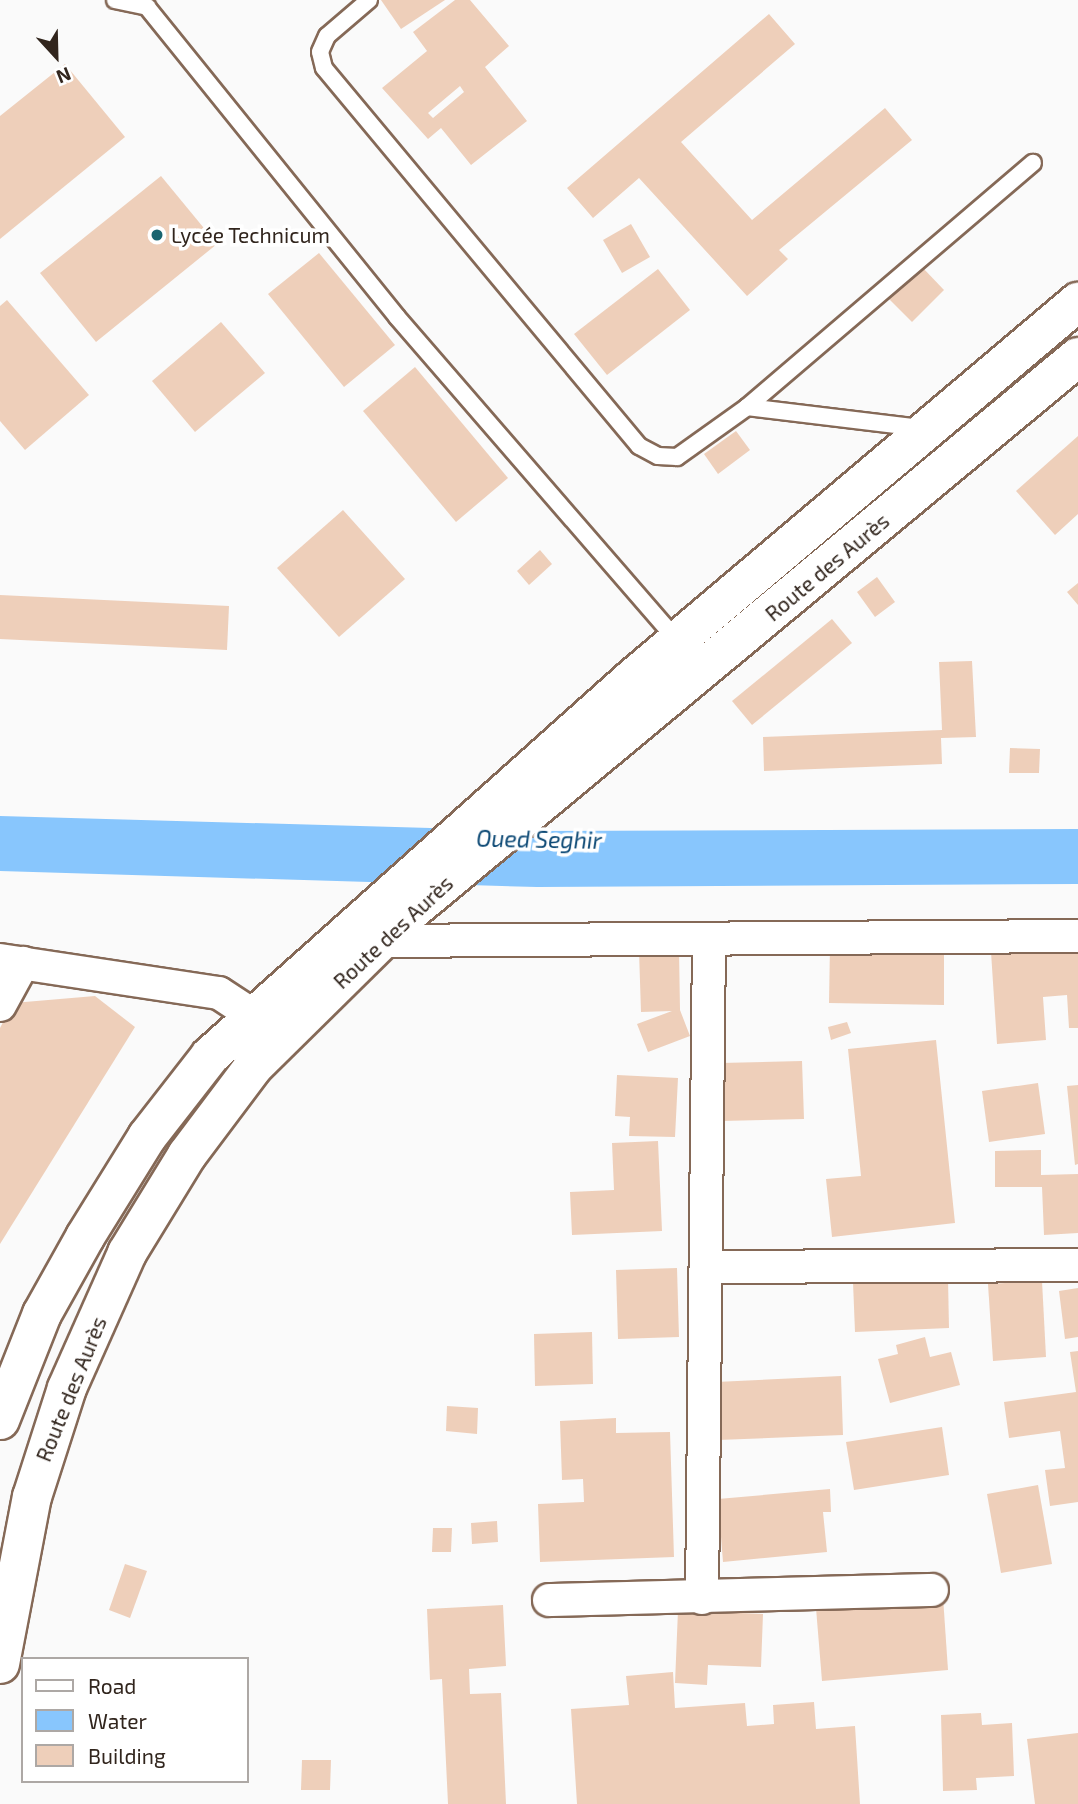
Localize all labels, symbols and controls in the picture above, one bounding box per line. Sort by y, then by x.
north arrow [21,21,91,91]
text: N [53,63,75,89]
place label: Lycée Technicum [171,222,330,248]
marker: Lycée Technicum [149,227,165,243]
street label: Route des Aurès [760,508,894,626]
water label: Oued Seghir [476,824,602,854]
street label: Route des Aurès [328,870,458,994]
street label: Route des Aurès [30,1313,112,1465]
legend [21,1657,248,1783]
text: Road [88,1673,136,1698]
text: Water [88,1708,147,1733]
text: Building [88,1743,166,1768]

